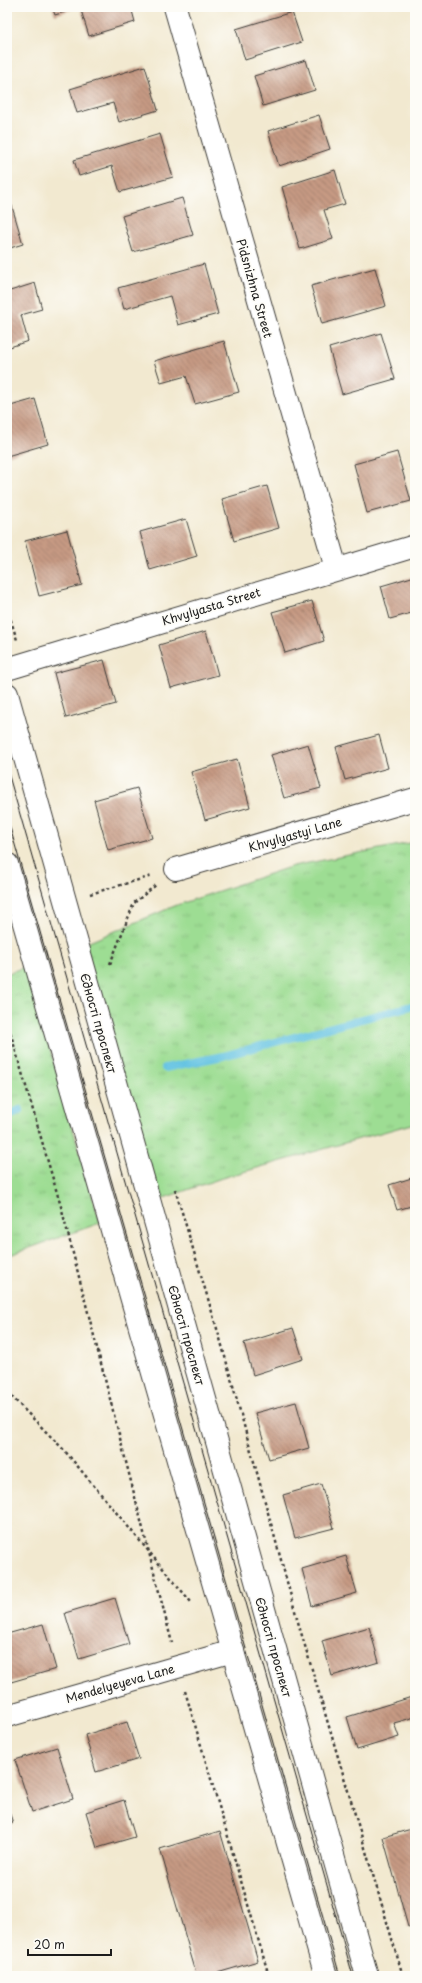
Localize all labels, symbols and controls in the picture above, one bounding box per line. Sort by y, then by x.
street label: Pidsnizhna Street [232,236,278,340]
street label: Khvylyasta Street [159,582,263,630]
street label: Khvylyastyi Lane [246,812,344,856]
street label: Єдності проспект [76,971,122,1075]
street label: Єдності проспект [164,1283,210,1387]
street label: Єдності проспект [251,1595,297,1699]
street label: Mendelyeyeva Lane [63,1659,177,1707]
scale bar [28,1931,111,1957]
text: 20 m [34,1935,65,1953]

